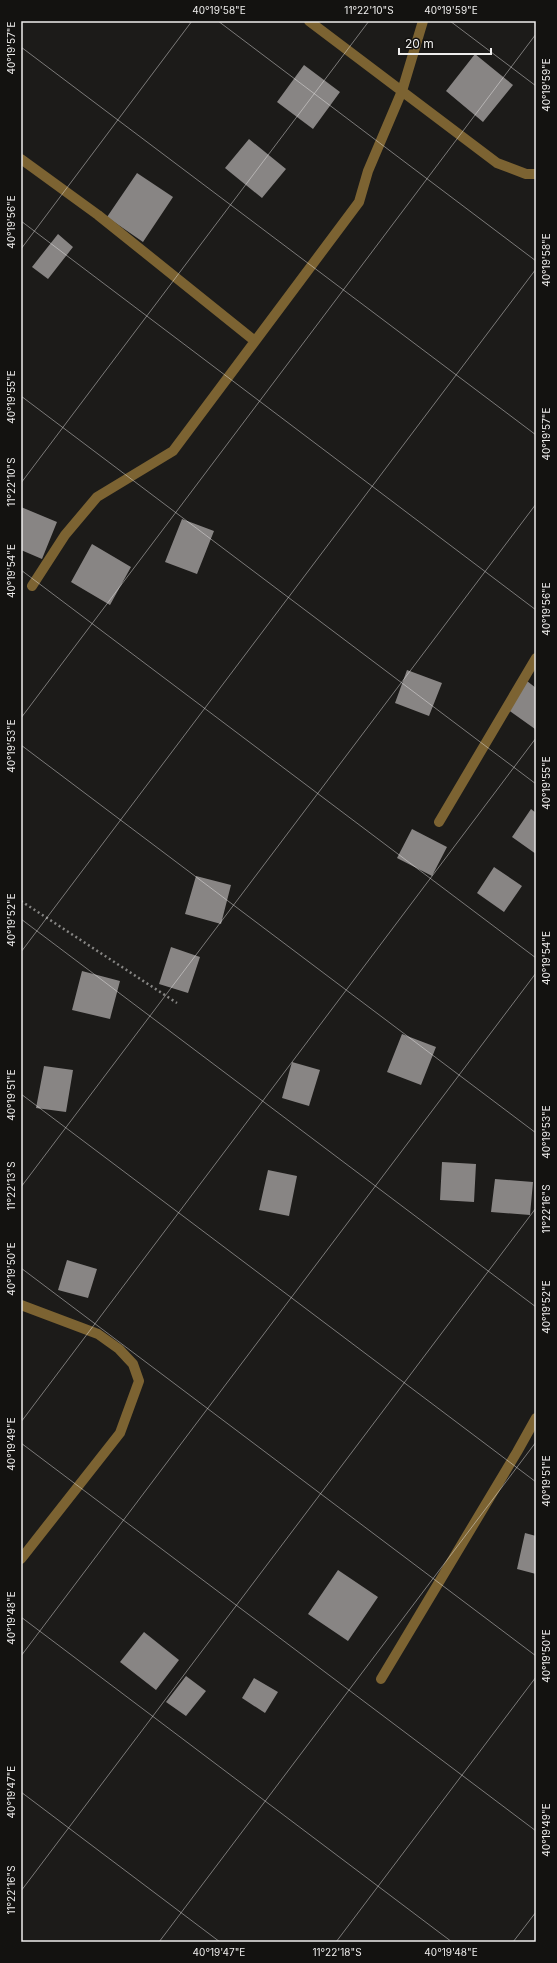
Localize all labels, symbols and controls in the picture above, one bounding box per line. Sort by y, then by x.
text: 40°19'58"E [192,4,246,16]
text: 11°22'10"S [344,4,394,16]
text: 40°19'59"E [424,4,478,16]
text: 40°19'57"E [5,22,17,75]
scale bar [399,30,491,56]
text: 20 m [405,36,434,51]
text: 40°19'59"E [540,58,552,112]
text: 40°19'56"E [5,195,17,249]
text: 40°19'58"E [540,233,552,287]
text: 40°19'55"E [5,370,17,424]
text: 40°19'57"E [540,408,552,461]
text: 11°22'10"S [5,457,17,507]
text: 40°19'54"E [5,544,17,598]
text: 40°19'56"E [540,582,552,636]
text: 40°19'53"E [5,719,17,773]
text: 40°19'55"E [540,756,552,810]
text: 40°19'52"E [5,893,17,947]
text: 40°19'54"E [540,931,552,985]
text: 40°19'51"E [5,1069,17,1121]
text: 40°19'53"E [540,1105,552,1159]
text: 11°22'13"S [5,1161,17,1211]
text: 11°22'16"S [540,1184,552,1234]
text: 40°19'50"E [5,1242,17,1296]
text: 40°19'52"E [540,1280,552,1334]
text: 40°19'49"E [5,1417,17,1471]
text: 40°19'51"E [540,1455,552,1507]
text: 40°19'48"E [5,1591,17,1645]
text: 40°19'50"E [540,1629,552,1683]
text: 40°19'47"E [5,1766,17,1818]
text: 40°19'49"E [540,1803,552,1857]
text: 11°22'16"S [5,1865,17,1915]
text: 40°19'47"E [193,1946,245,1958]
text: 11°22'18"S [312,1946,362,1958]
text: 40°19'48"E [424,1946,478,1958]

